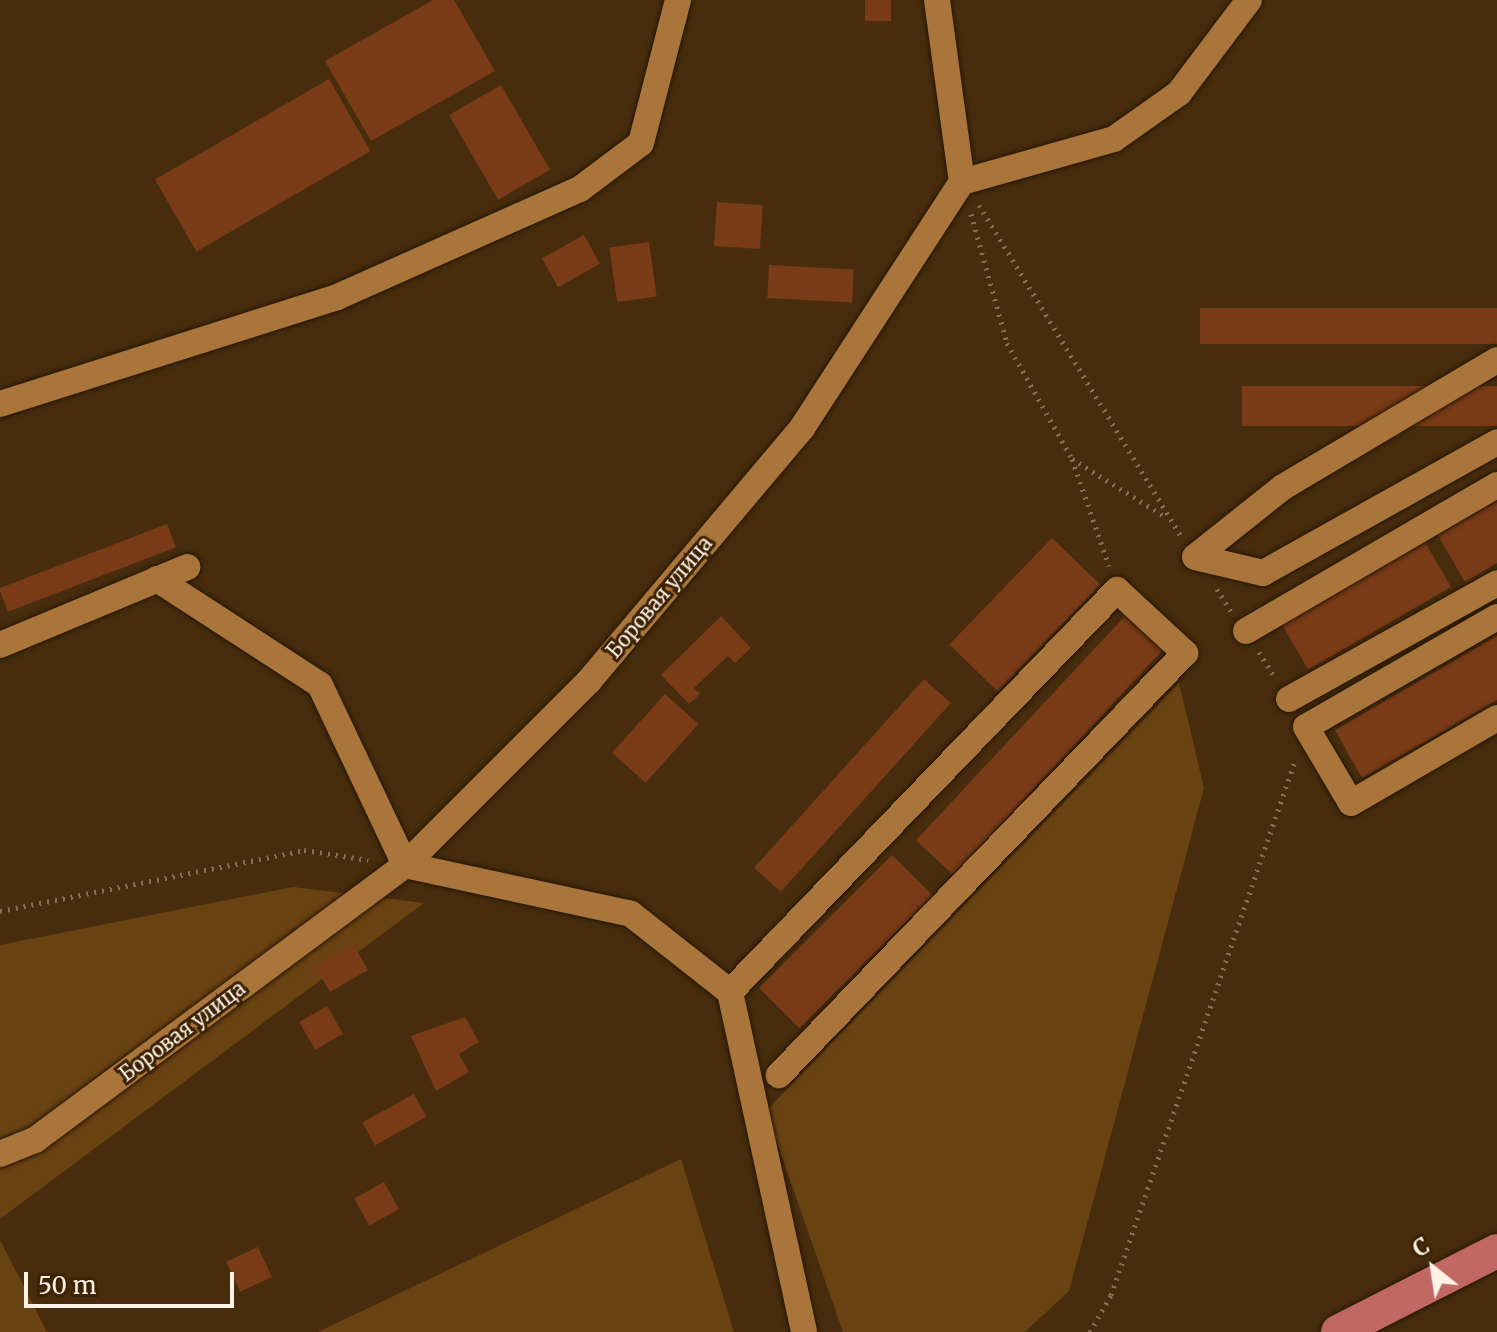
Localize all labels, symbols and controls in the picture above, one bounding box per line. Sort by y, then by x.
street label: Боровая улица [601,531,717,663]
street label: Боровая улица [114,976,250,1086]
north arrow [1393,1228,1473,1308]
text: С [1408,1231,1434,1263]
scale bar [28,1256,238,1306]
text: 50 m [38,1270,97,1301]

